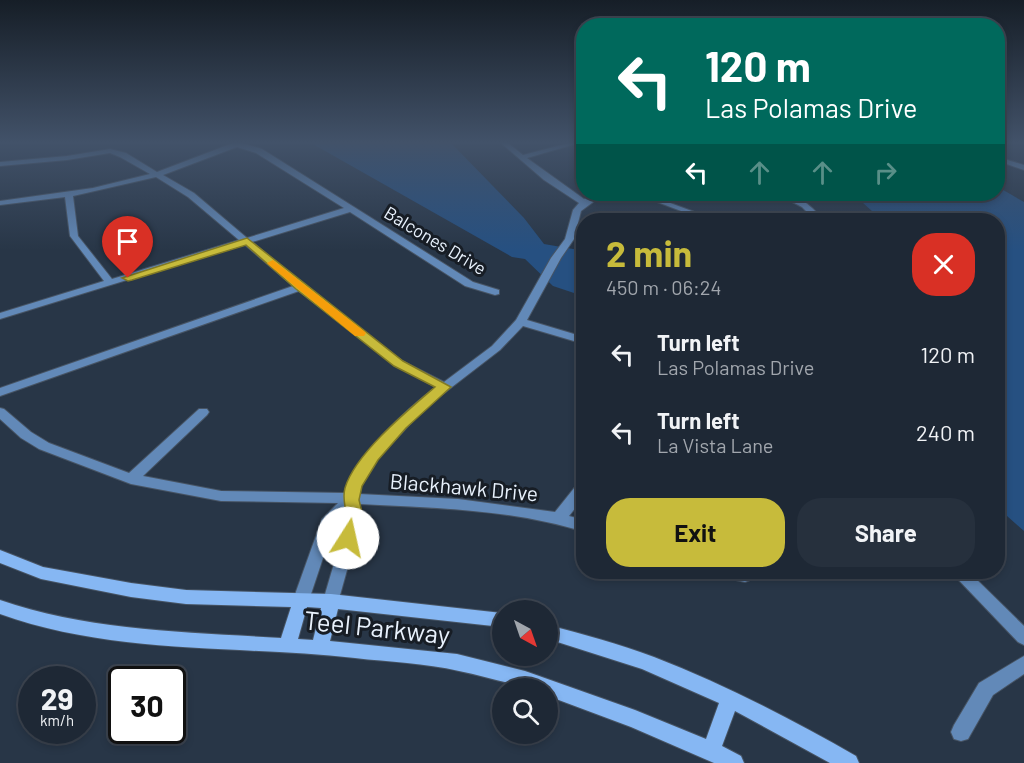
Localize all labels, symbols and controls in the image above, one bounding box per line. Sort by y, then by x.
text: 120 m [705,40,811,90]
icon: left [606,42,684,120]
text: Las Polamas Drive [705,91,917,123]
icon: left [680,156,713,189]
icon: ahead [743,156,776,189]
icon: ahead [806,156,839,189]
icon: right [869,156,902,189]
street label: Balcones Drive [381,201,490,279]
pin [102,216,153,278]
icon: arrive [111,225,144,258]
text: 2 min [606,231,692,274]
button: close [912,233,975,296]
text: 450 m · 06:24 [606,275,721,299]
text: Turn left [657,329,740,355]
icon: left [606,338,639,371]
text: 120 m [920,341,975,367]
text: Las Polamas Drive [657,355,814,379]
text: Turn left [657,407,740,433]
icon: left [606,416,639,449]
text: 240 m [916,419,975,445]
text: La Vista Lane [657,433,773,457]
street label: Blackhawk Drive [389,468,539,505]
button: Exit [606,498,785,567]
button: Share [797,498,975,567]
position arrow [316,506,380,570]
north arrow [492,600,558,666]
map controls [492,600,558,744]
street label: Teel Parkway [303,603,452,650]
speed limit sign: 30 [108,666,186,744]
button: search [492,678,558,744]
text: 29 [41,680,73,716]
text: km/h [40,711,74,729]

